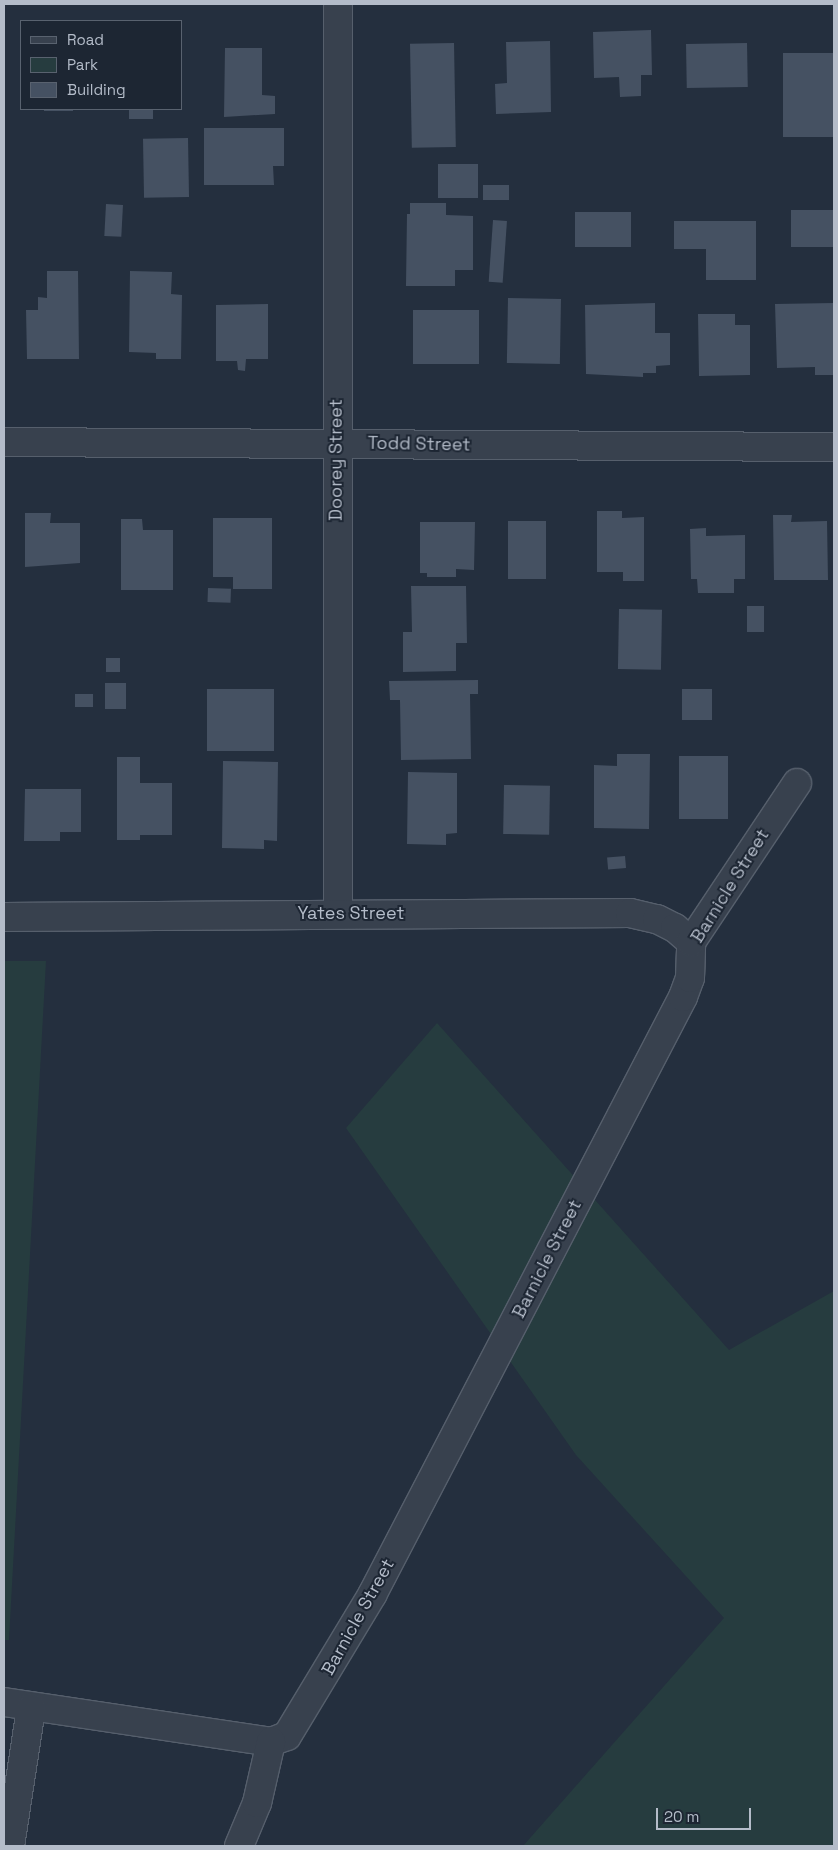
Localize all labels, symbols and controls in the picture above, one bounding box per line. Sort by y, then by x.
legend [20,20,182,110]
text: Road [67,30,104,49]
text: Park [67,55,98,74]
text: Building [67,80,126,99]
street label: Doorey Street [325,399,347,521]
street label: Todd Street [367,432,471,456]
street label: Barnicle Street [686,825,774,947]
street label: Yates Street [297,902,405,924]
street label: Barnicle Street [508,1196,586,1322]
street label: Barnicle Street [317,1555,399,1679]
scale bar [658,1798,753,1830]
text: 20 m [664,1807,699,1826]

